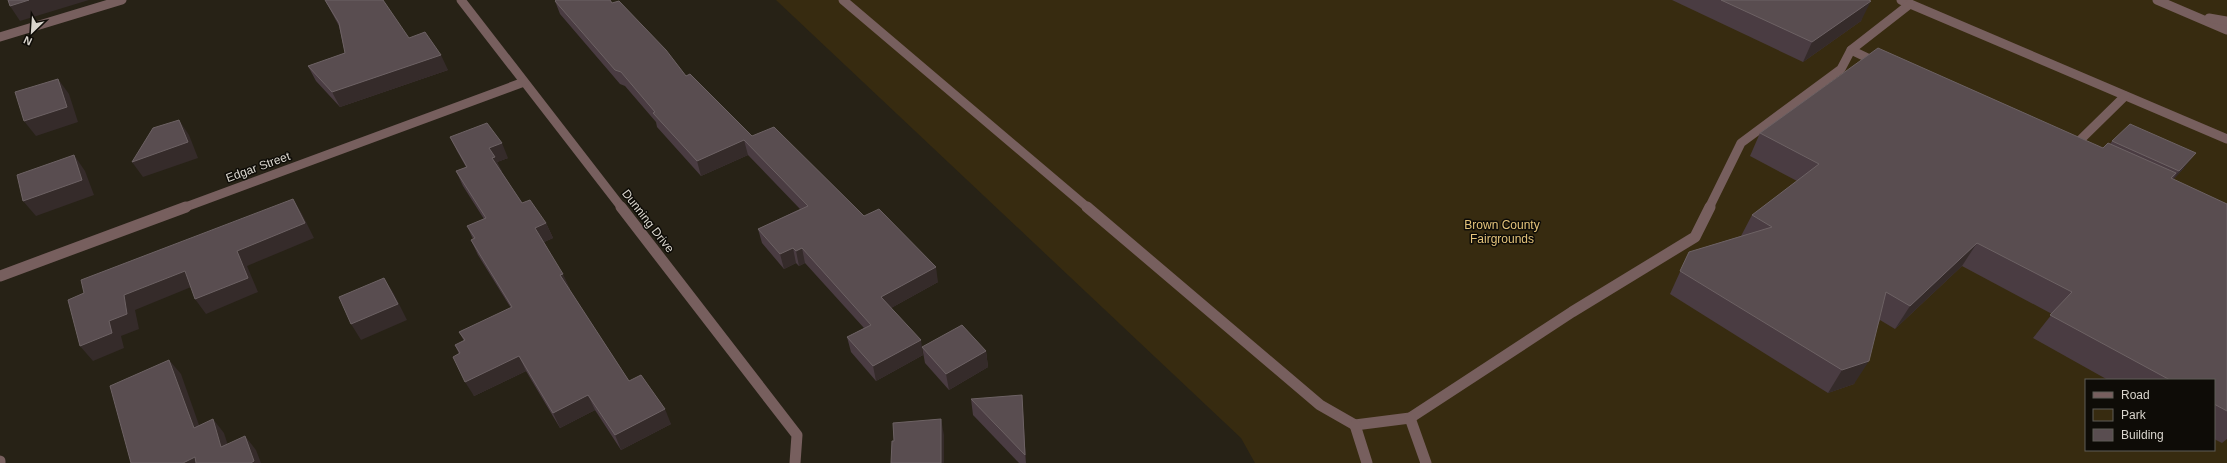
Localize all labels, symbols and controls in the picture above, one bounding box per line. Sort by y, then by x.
north arrow [12,12,52,52]
text: N [22,34,34,48]
street label: Edgar Street [224,149,293,185]
street label: Dunning Drive [619,187,677,256]
park label: Brown County Fairgrounds [1464,218,1540,246]
legend [2085,379,2215,451]
text: Road [2121,388,2150,402]
text: Park [2121,408,2147,422]
text: Building [2121,428,2164,442]

